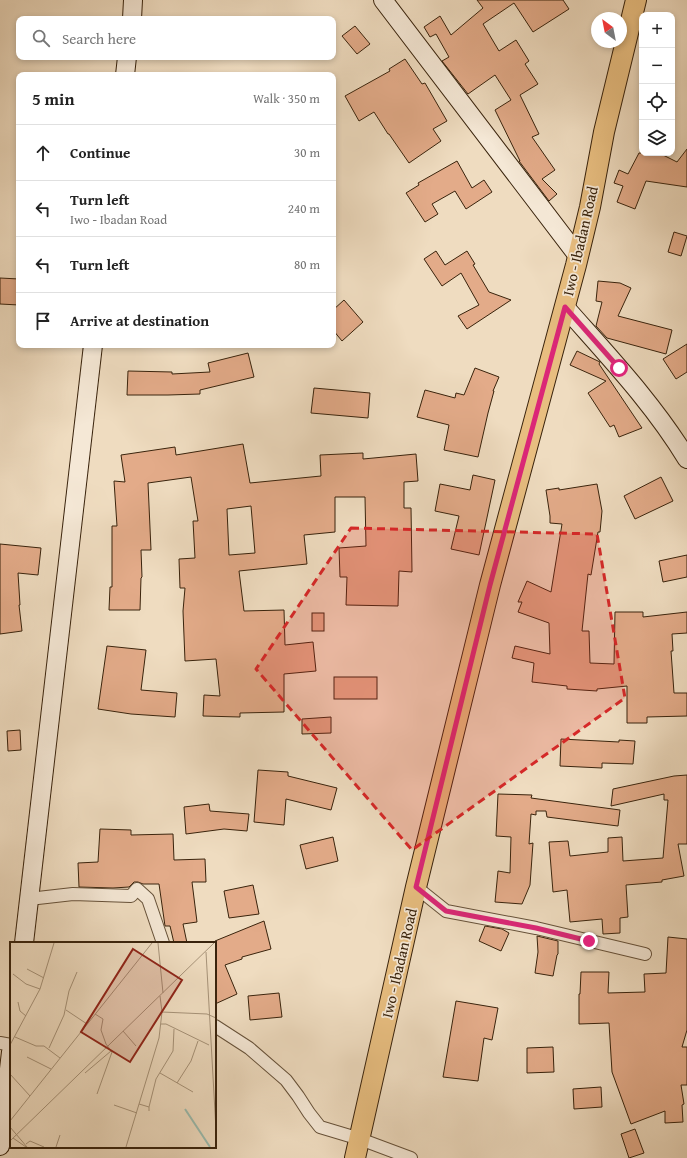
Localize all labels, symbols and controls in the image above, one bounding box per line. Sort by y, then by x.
north arrow [591,12,627,48]
map controls [639,12,675,156]
button: + [639,12,675,48]
search box [16,16,336,60]
icon: search [30,27,52,49]
text: Search here [62,28,136,49]
button: − [639,48,675,84]
button: locate [639,84,675,120]
text: 5 min [32,86,74,111]
text: Walk · 350 m [253,89,320,108]
button: layers [639,120,675,156]
icon: ahead [32,142,54,164]
text: Continue [70,142,131,163]
text: 30 m [294,143,320,162]
street label: Iwo - Ibadan Road [557,184,603,298]
text: Turn left [70,189,129,210]
icon: left [32,198,54,220]
text: 240 m [288,199,320,218]
text: Iwo - Ibadan Road [70,210,167,229]
icon: left [32,254,54,276]
text: Turn left [70,254,129,275]
text: 80 m [294,255,320,274]
icon: arrive [32,310,54,332]
text: Arrive at destination [70,310,209,331]
route start [610,359,628,377]
street label: Iwo - Ibadan Road [376,906,422,1020]
route end [580,932,598,950]
inset map [10,942,216,1148]

